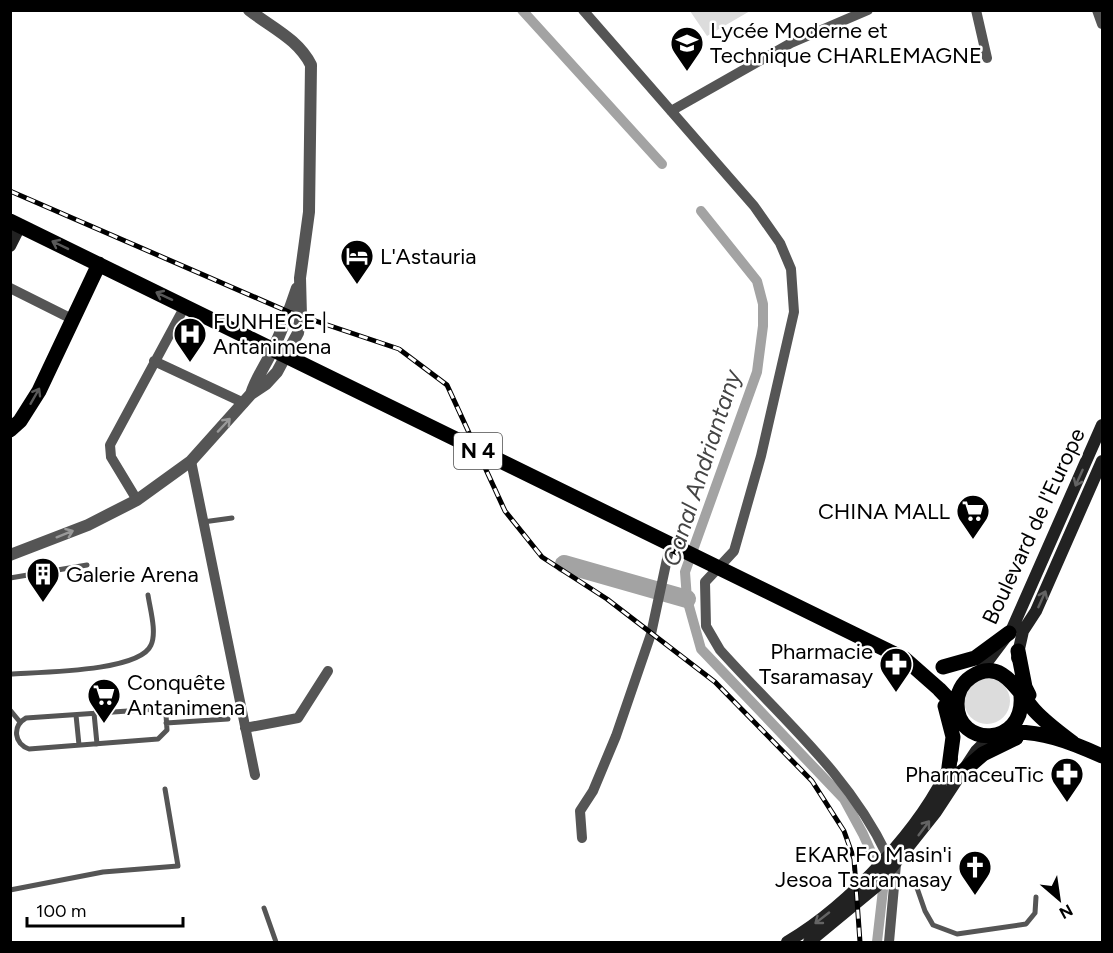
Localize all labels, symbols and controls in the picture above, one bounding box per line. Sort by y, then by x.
place label: Lycée Moderne et Technique CHARLEMAGNE [710,17,982,69]
school or university icon: Lycée Moderne et Technique CHARLEMAGNE [669,25,705,72]
hotel icon: L'Astauria [339,238,375,285]
one-way arrow [51,239,69,250]
place label: L'Astauria [380,243,477,270]
one-way arrow [155,289,173,301]
place label: FUNHECE | Antanimena [213,308,331,360]
hospital icon: FUNHECE | Antanimena [172,316,208,363]
water label: Canal Andriantany [656,365,747,570]
one-way arrow [29,388,41,405]
one-way arrow [217,418,231,433]
street label: Boulevard de l'Europe [976,424,1091,629]
road number: N 4 [454,433,502,469]
one-way arrow [1072,469,1084,487]
supermarket icon: CHINA MALL [955,493,991,540]
place label: CHINA MALL [818,498,951,525]
one-way arrow [56,528,74,539]
building icon: Galerie Arena [25,556,61,603]
place label: Galerie Arena [66,561,199,588]
one-way arrow [1036,590,1048,608]
place label: Pharmacie Tsaramasay [759,638,873,690]
pharmacy icon: Pharmacie Tsaramasay [878,646,914,693]
place label: Conquête Antanimena [127,669,245,721]
supermarket icon: Conquête Antanimena [86,677,122,724]
pharmacy icon: PharmaceuTic [1049,756,1085,803]
place label: PharmaceuTic [905,761,1044,788]
one-way arrow [917,820,930,836]
place label: EKAR Fo Masin'i Jesoa Tsaramasay [775,841,952,893]
church icon: EKAR Fo Masin'i Jesoa Tsaramasay [957,849,993,896]
north arrow [1029,869,1089,929]
scale bar [27,890,183,928]
text: 100 m [36,900,86,922]
text: N [1056,900,1076,923]
one-way arrow [814,912,830,925]

